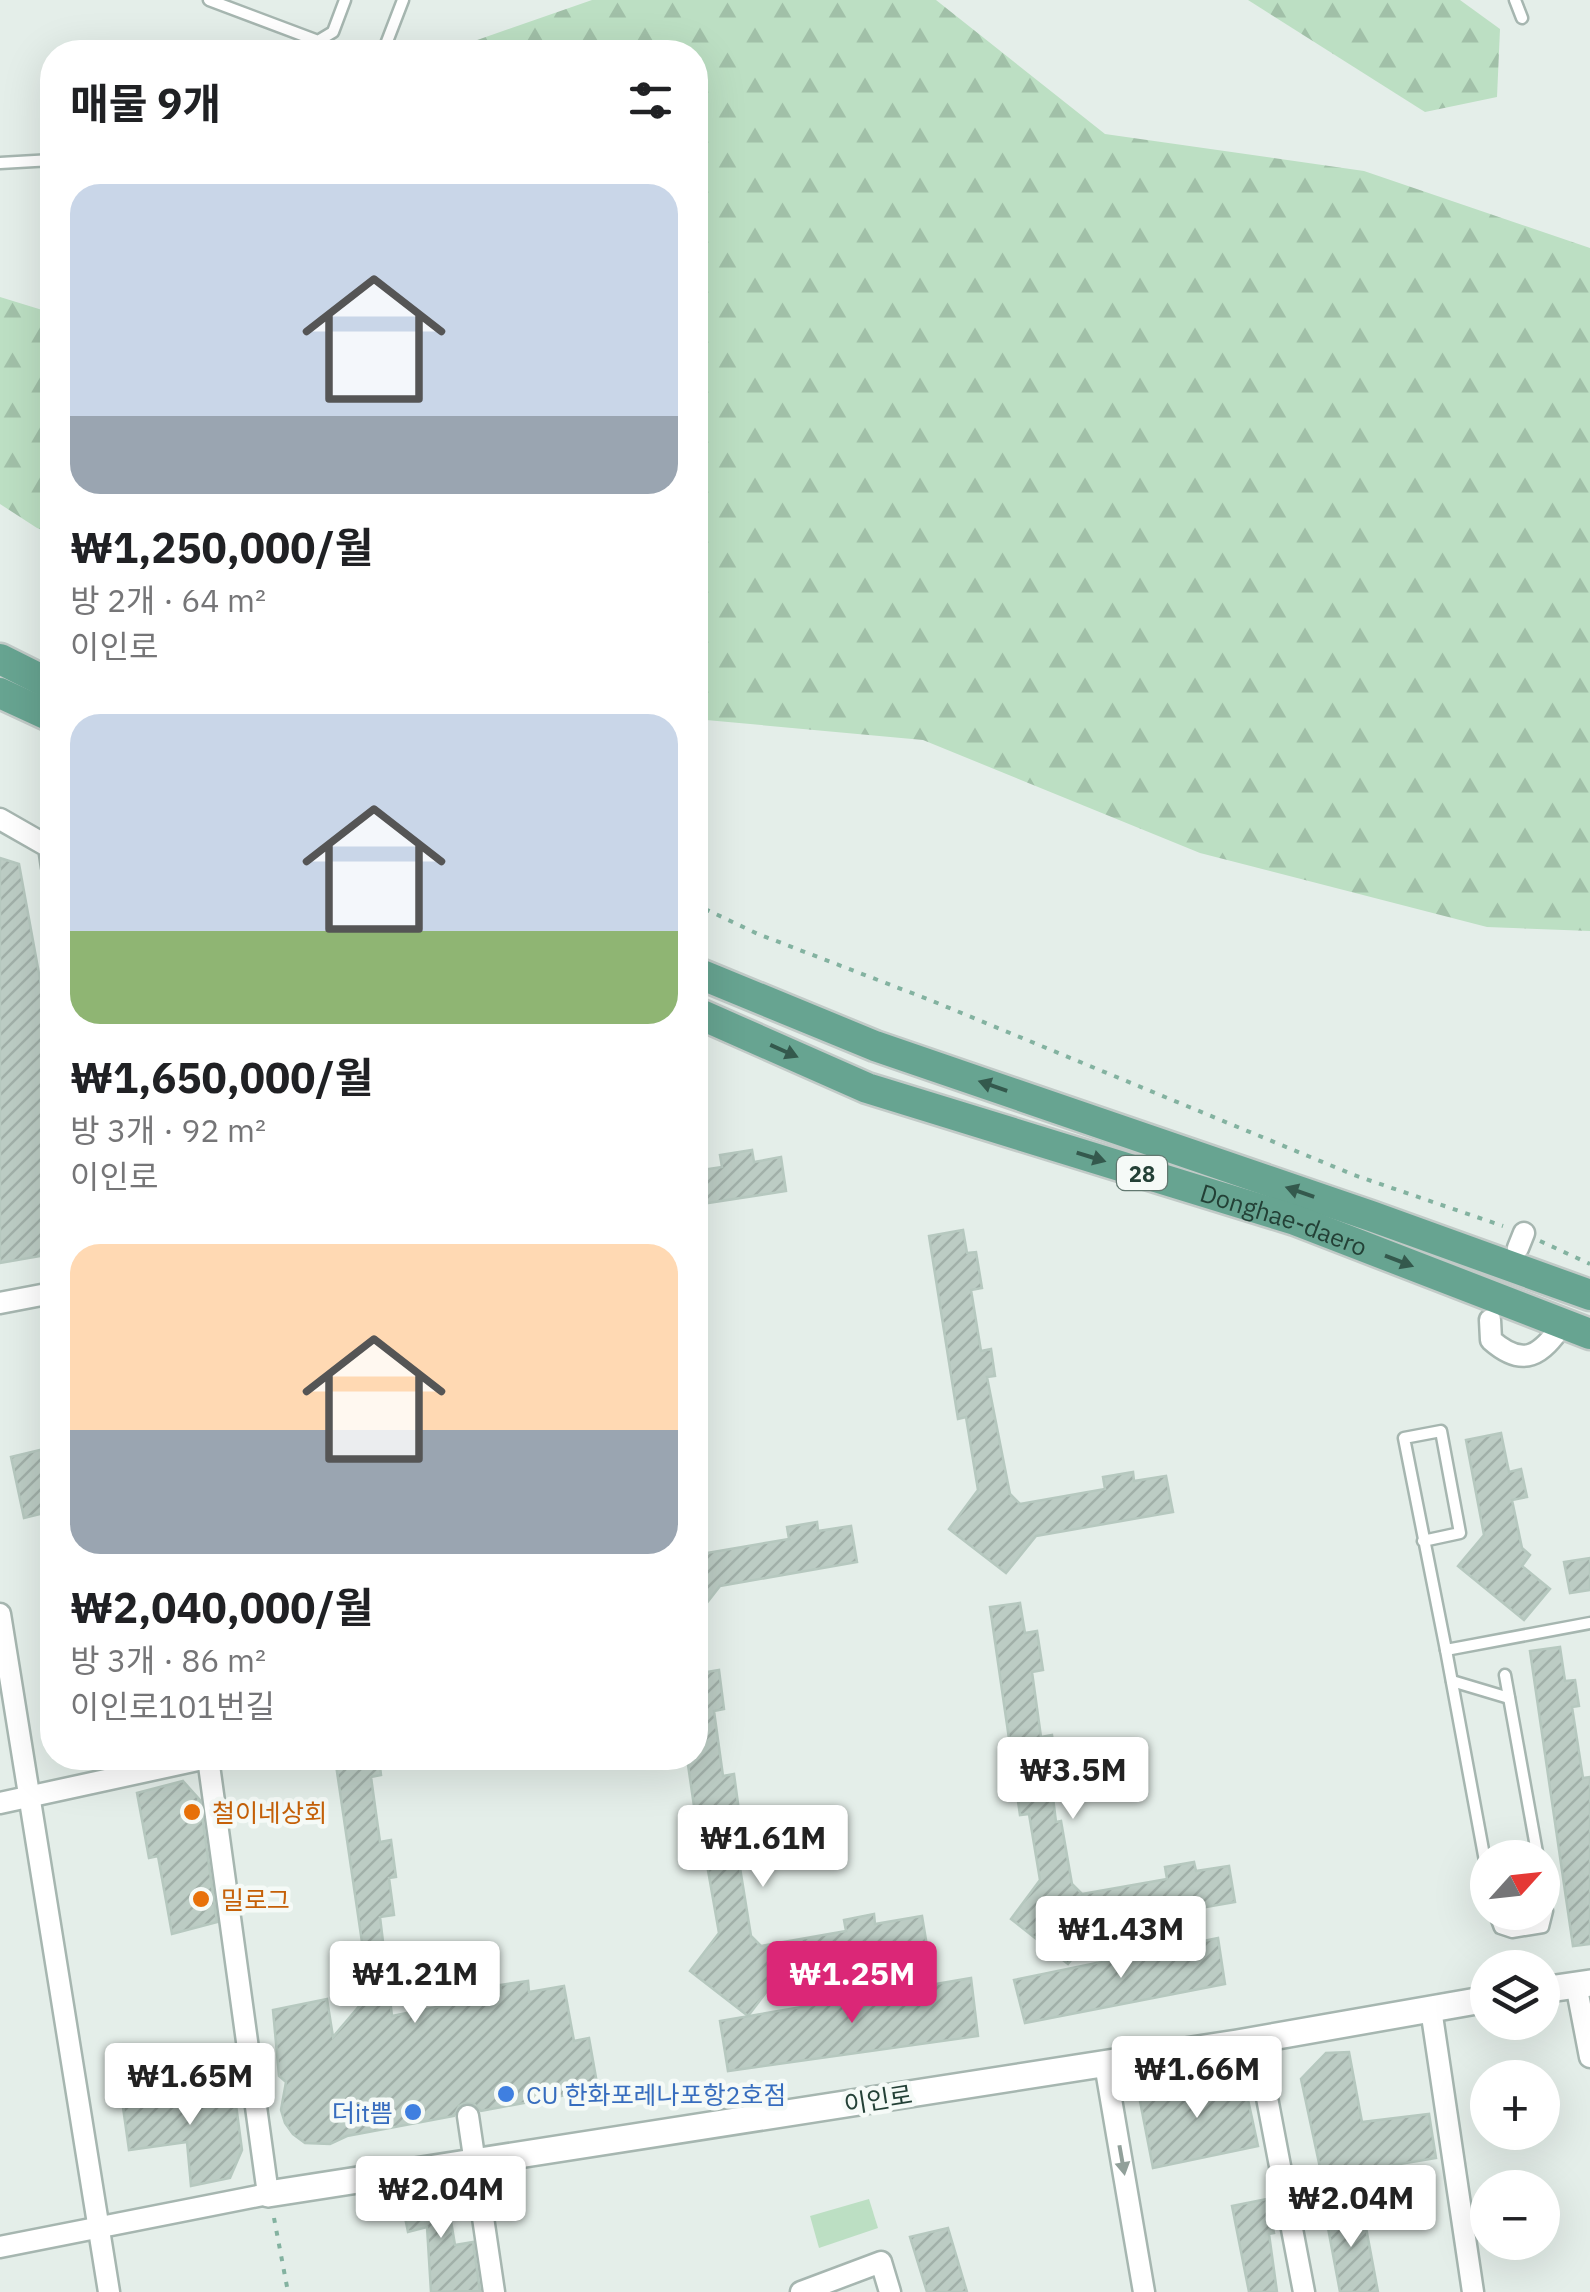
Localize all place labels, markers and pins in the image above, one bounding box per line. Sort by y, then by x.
pin: ₩3.5M [1003,1737,1143,1822]
place label: 철이네상회 [212,1796,327,1829]
marker: 철이네상회 [181,1801,203,1823]
pin: ₩1.61M [682,1805,844,1890]
place label: 밀로그 [221,1883,290,1916]
marker: 밀로그 [190,1888,212,1910]
pin: ₩1.43M [1040,1896,1202,1981]
pin: ₩1.21M [334,1941,496,2026]
pin: ₩1.25M [771,1941,933,2026]
pin: ₩1.66M [1116,2036,1278,2121]
pin: ₩1.65M [109,2043,271,2128]
place label: CU 한화포레나포항2호점 [526,2078,786,2111]
marker: CU 한화포레나포항2호점 [495,2083,517,2105]
place label: 더it쁨 [332,2096,393,2129]
marker: 더it쁨 [402,2101,424,2123]
pin: ₩2.04M [360,2156,522,2241]
pin: ₩2.04M [1270,2165,1432,2250]

